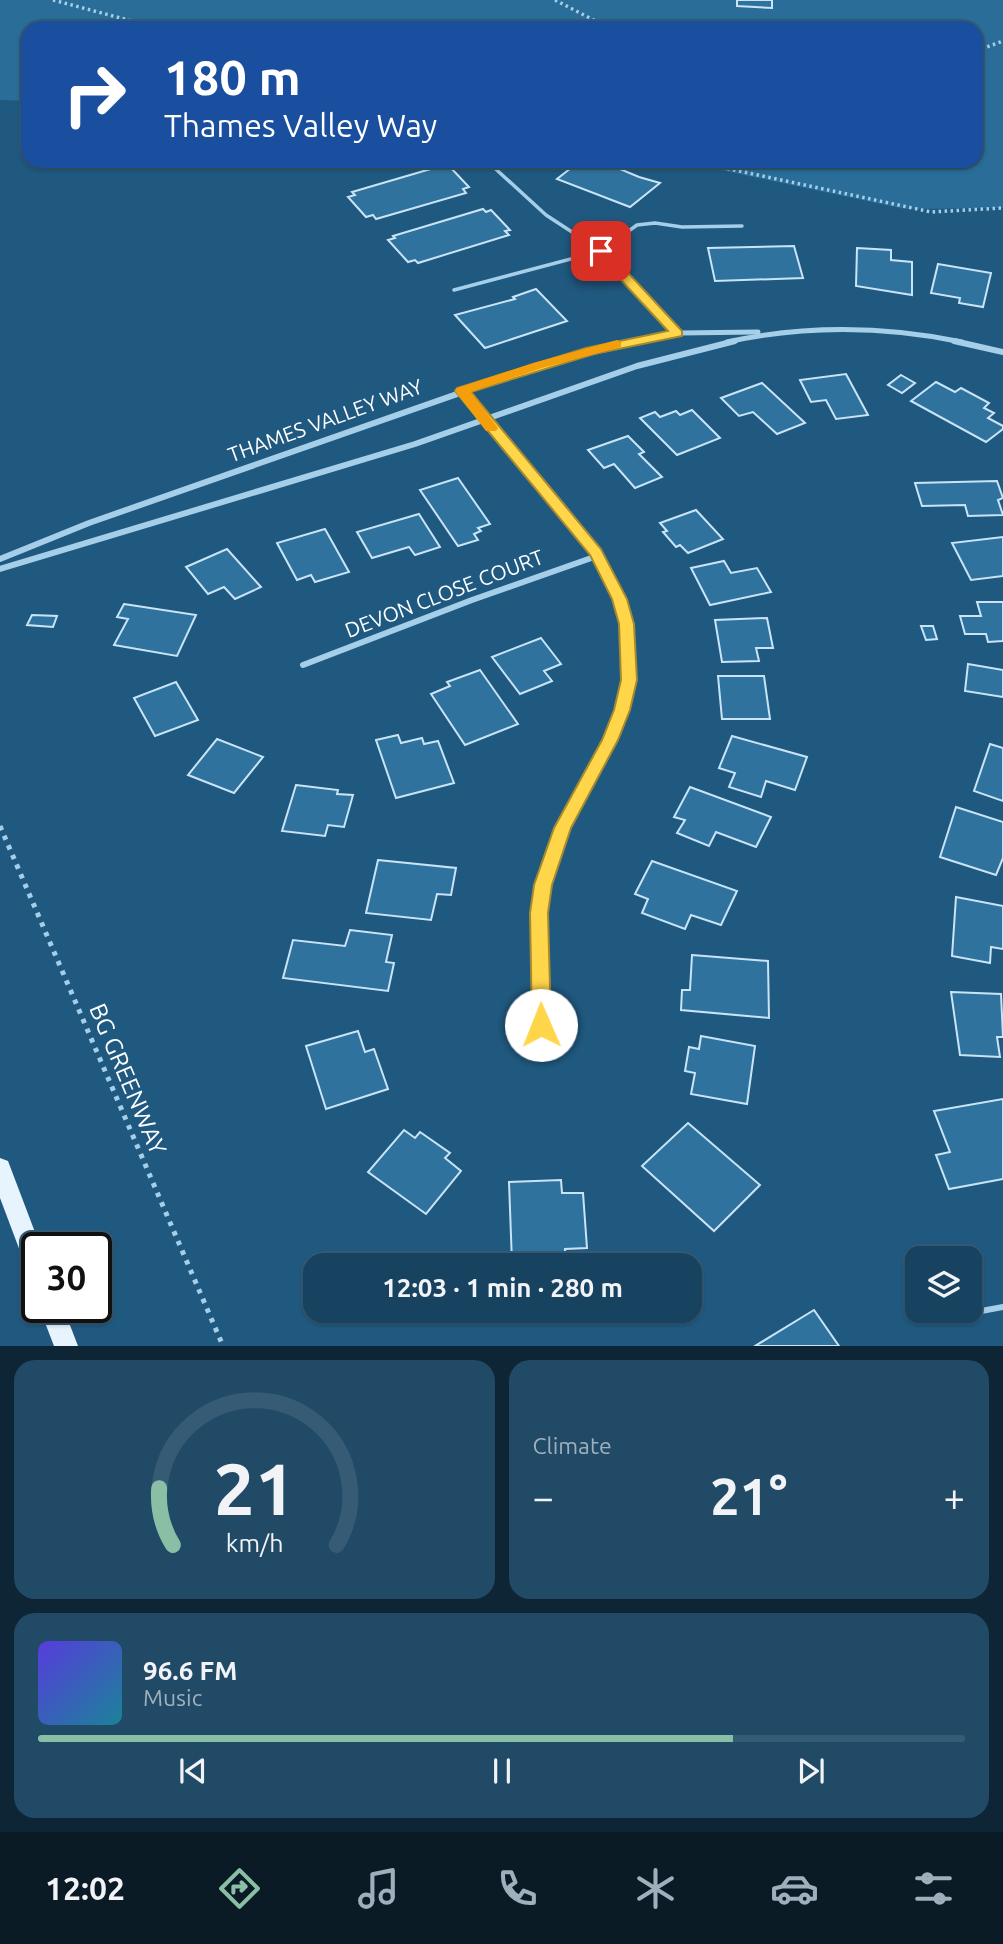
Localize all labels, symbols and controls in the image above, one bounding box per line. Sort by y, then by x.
icon: right [49,49,140,140]
text: 180 m [164,49,301,104]
text: Thames Valley Way [164,107,437,143]
pin [571,221,631,281]
icon: arrive [582,232,620,270]
street label: THAMES VALLEY WAY [224,374,426,466]
street label: DEVON CLOSE COURT [341,544,547,642]
position arrow [504,988,578,1062]
street label: BG GREENWAY [84,999,172,1159]
speed limit sign: 30 [21,1232,112,1323]
map controls [905,1246,982,1323]
button: layers [905,1246,982,1323]
text: 12:03 · 1 min · 280 m [382,1273,623,1302]
text: Climate [533,1433,612,1458]
text: 21 [213,1448,295,1530]
text: 21° [710,1467,787,1525]
text: − [533,1476,554,1518]
text: + [944,1476,965,1518]
text: km/h [225,1529,283,1557]
text: 96.6 FM [143,1656,237,1685]
text: Music [143,1685,202,1710]
icon: previous [174,1752,212,1790]
icon: pause [483,1752,521,1790]
icon: next [792,1752,830,1790]
icon: directions [215,1864,264,1913]
icon: music [354,1864,403,1913]
icon: phone [493,1864,542,1913]
icon: climate [631,1864,680,1913]
icon: car [770,1864,819,1913]
icon: filters [909,1864,958,1913]
text: 12:02 [45,1870,125,1906]

